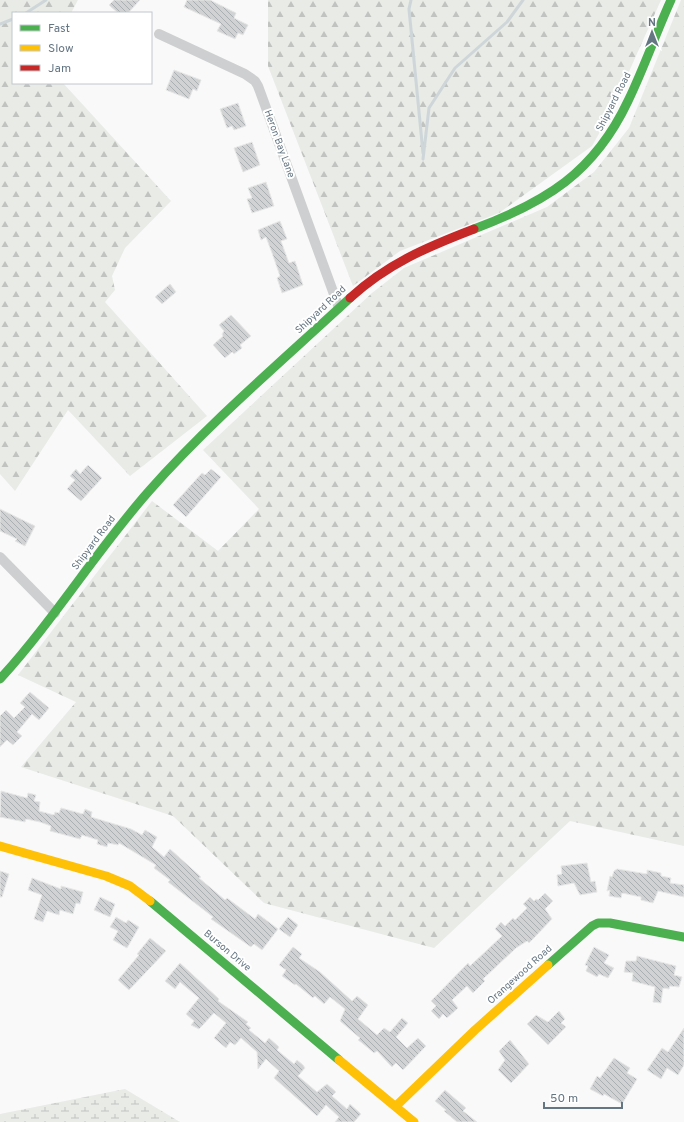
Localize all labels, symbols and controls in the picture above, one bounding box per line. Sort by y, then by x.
legend [12,12,152,84]
north arrow [632,12,672,52]
text: N [648,16,656,30]
text: Fast [48,21,70,37]
text: Slow [48,41,74,57]
text: Jam [48,61,71,77]
street label: Shipyard Road [593,70,635,134]
street label: Heron Bay Lane [261,108,297,180]
street label: Shipyard Road [293,283,349,337]
street label: Shipyard Road [69,513,119,573]
street label: Burson Drive [201,927,253,975]
street label: Orangewood Road [485,942,555,1008]
scale bar [544,1084,622,1110]
text: 50 m [550,1091,578,1107]

